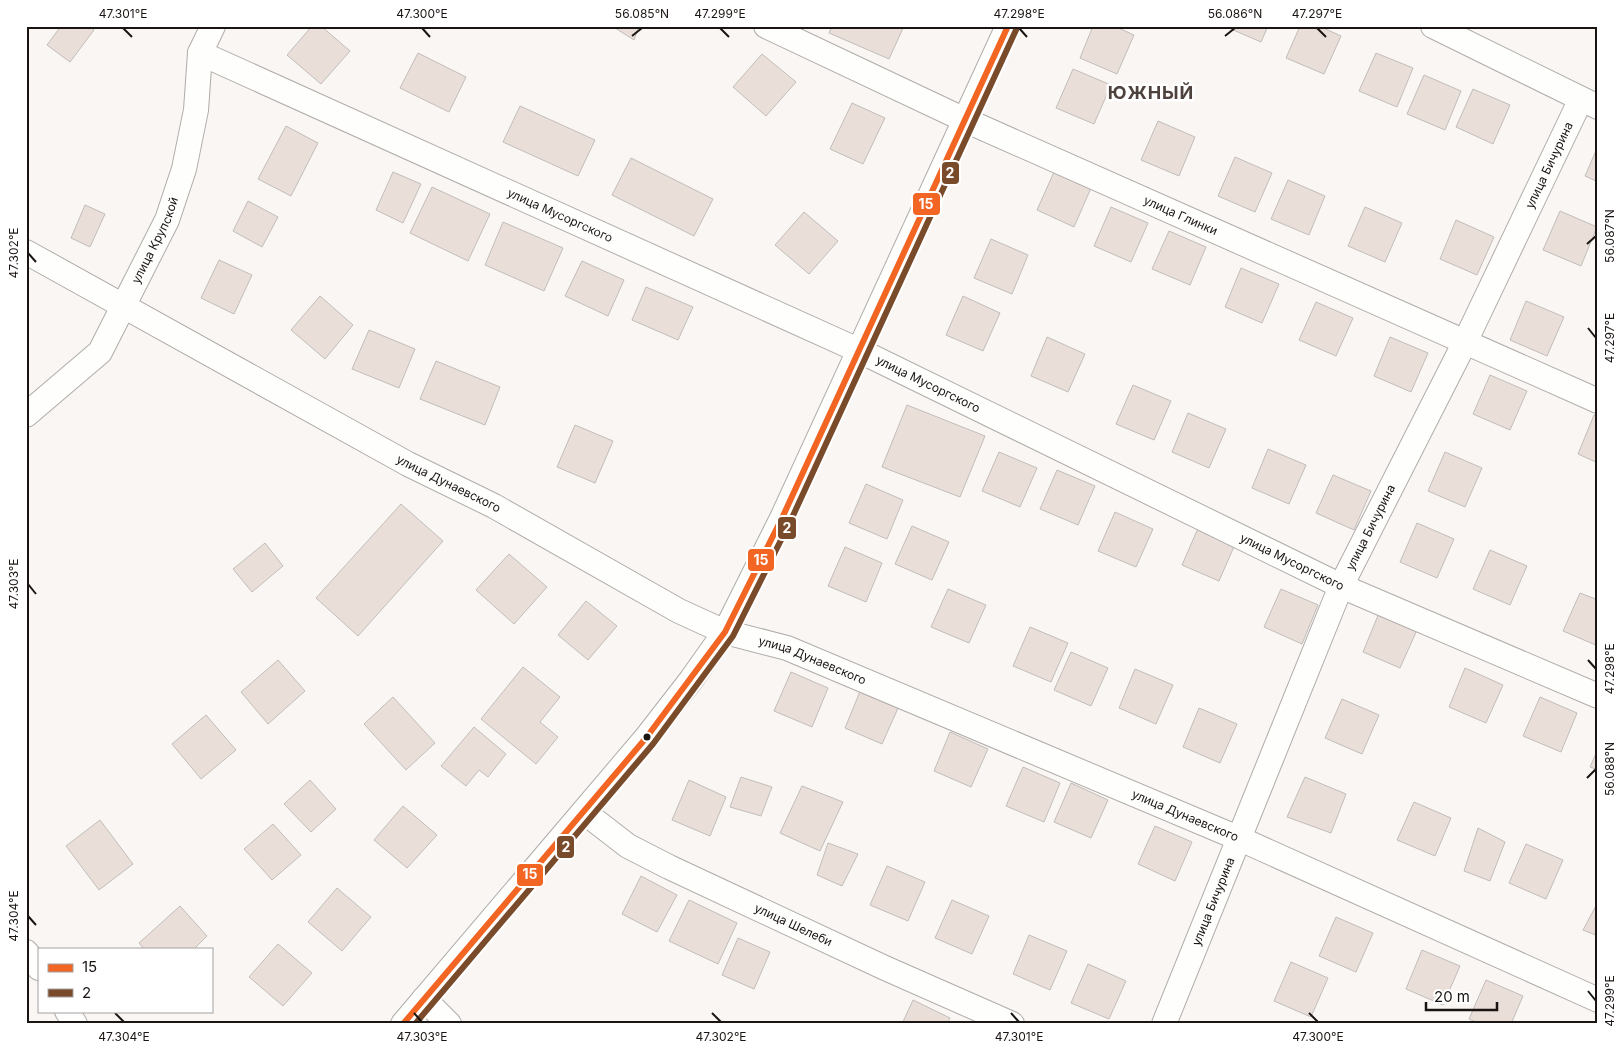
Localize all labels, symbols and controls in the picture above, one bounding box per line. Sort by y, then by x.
text: 47.301°E [99,6,147,21]
text: 47.300°E [396,6,448,21]
text: 56.085°N [615,6,669,21]
text: 47.299°E [694,6,746,21]
text: 47.298°E [993,6,1045,21]
text: 56.086°N [1208,6,1262,21]
text: 47.297°E [1292,6,1342,21]
district label: ЮЖНЫЙ [1108,82,1194,103]
street label: улица Бичурина [1522,119,1576,211]
line badge: 2 [941,161,960,185]
text: 2 [946,164,955,181]
street label: улица Мусоргского [505,185,615,245]
line badge: 15 [912,192,941,216]
street label: улица Глинки [1142,192,1220,238]
street label: улица Крупской [128,195,181,286]
text: 15 [919,195,934,212]
text: 56.087°N [1602,209,1617,263]
text: 47.302°E [6,227,21,279]
text: 47.297°E [1602,313,1617,363]
street label: улица Мусоргского [874,352,983,416]
street label: улица Дунаевского [394,451,504,515]
street label: улица Бичурина [1342,482,1398,573]
line badge: 2 [777,516,797,540]
text: 2 [783,519,792,536]
street label: улица Мусоргского [1238,530,1347,593]
line badge: 15 [747,548,775,572]
text: 15 [754,551,769,568]
text: 47.303°E [6,558,21,610]
street label: улица Дунаевского [757,633,869,688]
text: 47.298°E [1602,643,1617,695]
unlabelled marker [642,732,652,742]
text: 56.088°N [1602,742,1617,796]
street label: улица Дунаевского [1130,786,1241,844]
line badge: 2 [556,835,575,859]
text: 2 [562,838,571,855]
street label: улица Бичурина [1188,855,1238,948]
line badge: 15 [516,863,544,887]
text: 15 [523,865,538,882]
text: 47.304°E [6,890,21,942]
street label: улица Шелеби [752,900,835,949]
legend [38,948,212,1012]
text: 15 [82,957,97,976]
text: 47.299°E [1602,975,1617,1027]
scale bar [1426,980,1498,1012]
text: 2 [82,983,91,1002]
text: 20 m [1434,987,1470,1006]
text: 47.304°E [98,1029,150,1044]
text: 47.303°E [396,1029,448,1044]
text: 47.302°E [695,1029,747,1044]
text: 47.301°E [995,1029,1043,1044]
text: 47.300°E [1292,1029,1344,1044]

